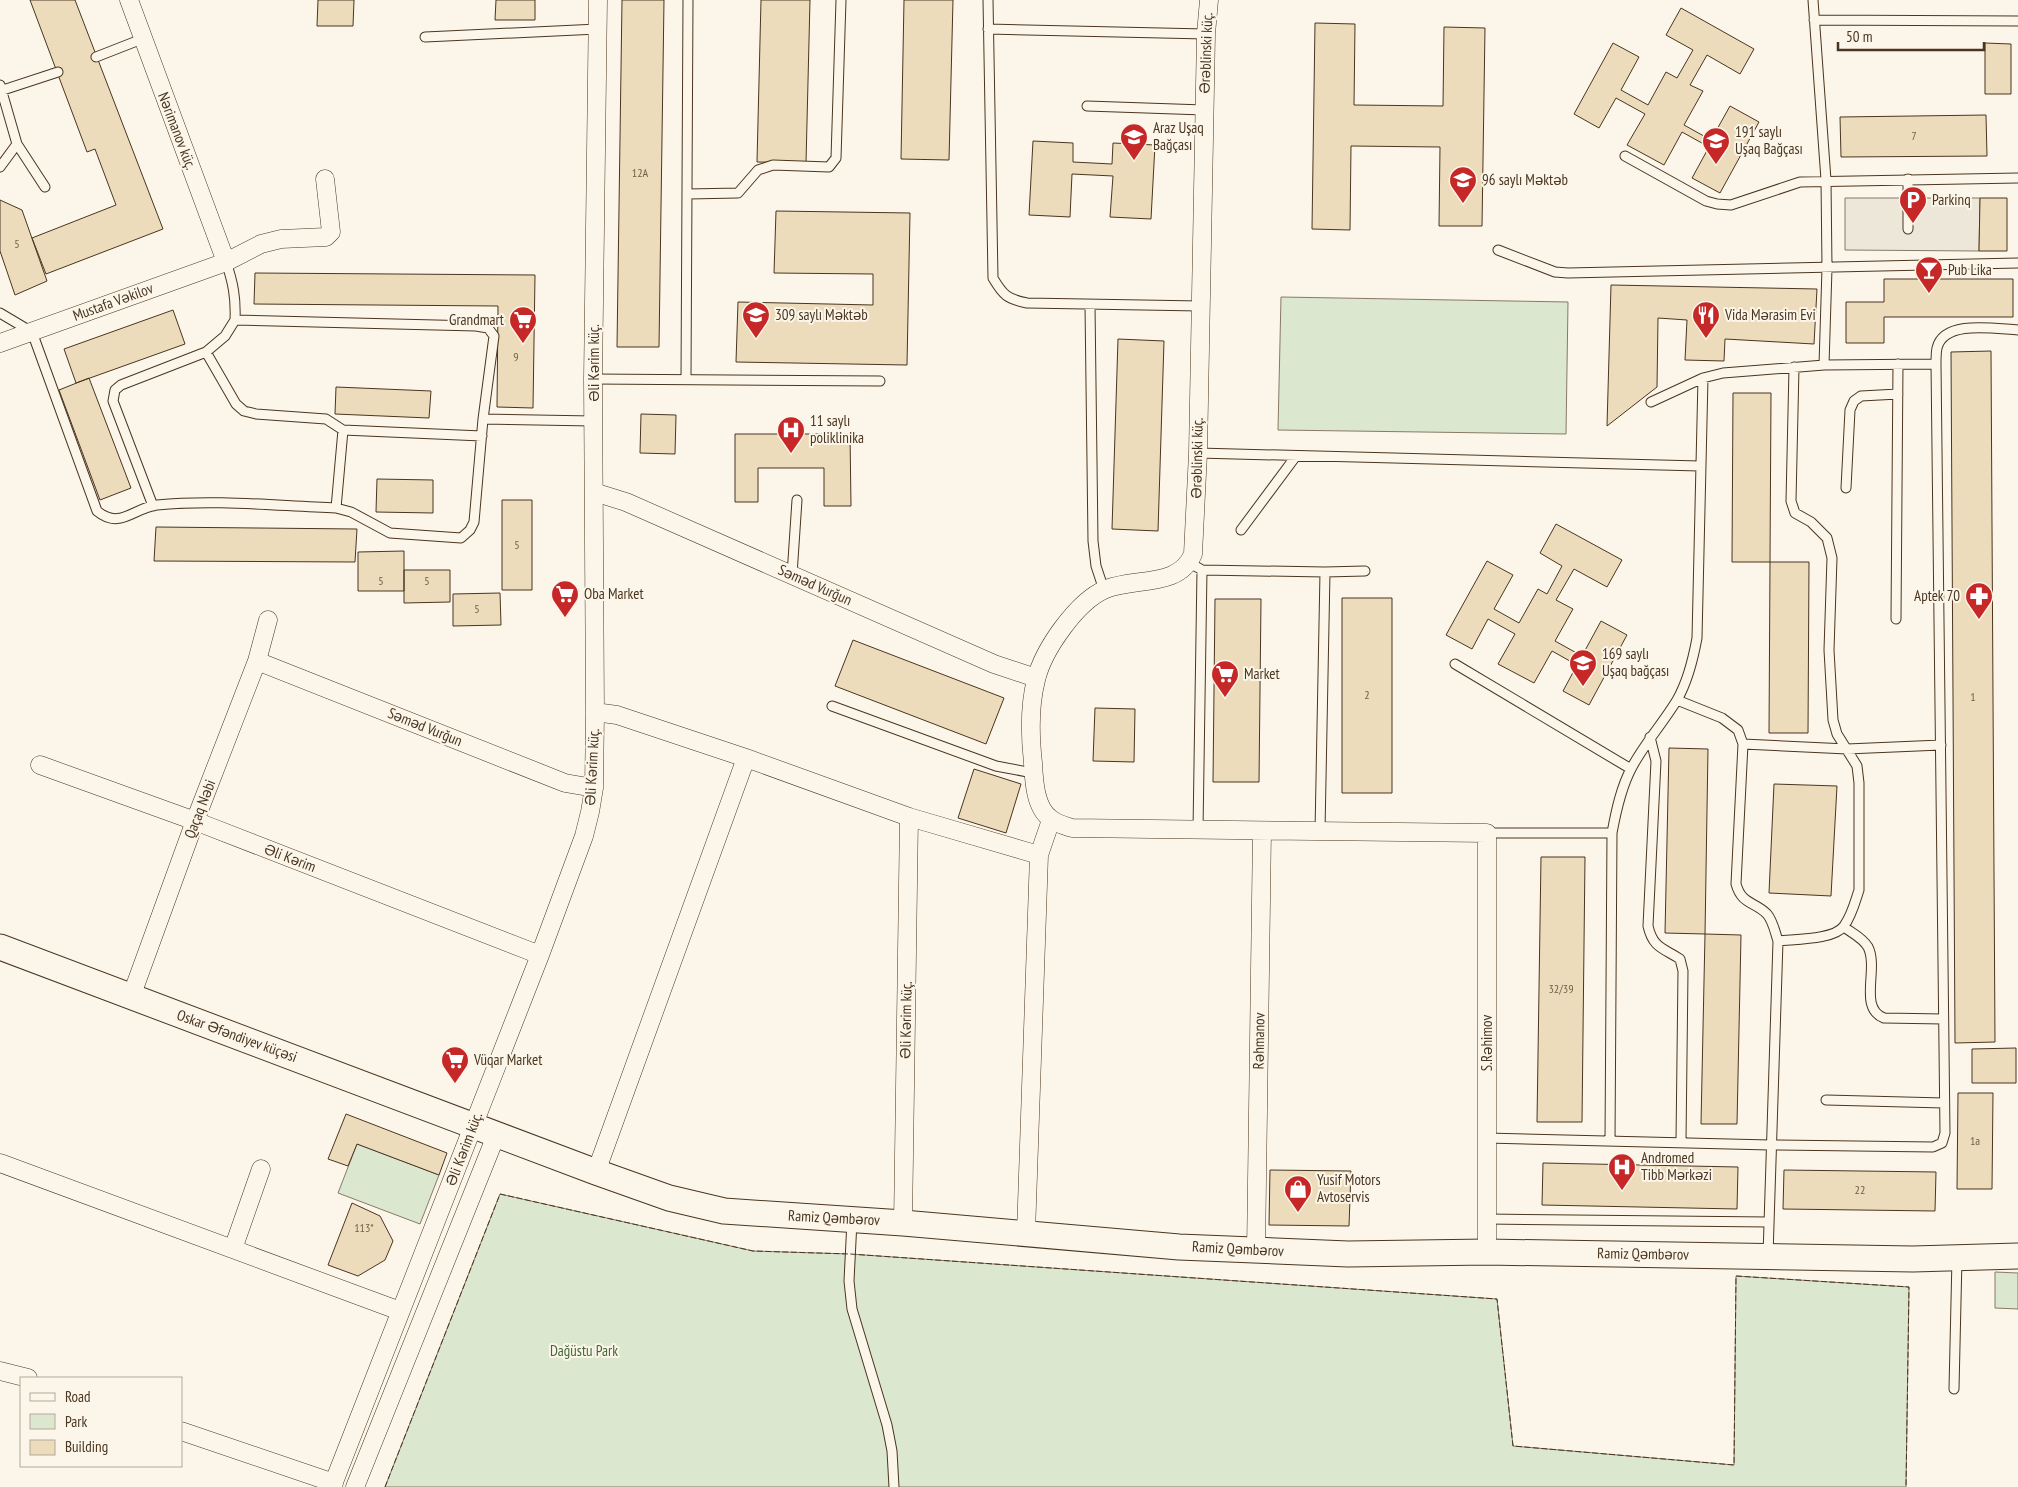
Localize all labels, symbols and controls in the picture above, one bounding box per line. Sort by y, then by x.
street label: Ərəblinski küç. [1195,12,1216,94]
scale bar [1838,20,1984,52]
text: 50 m [1846,27,1872,46]
street label: Nərimanov küç. [154,89,201,173]
place label: Araz Uşaq Bağçası [1153,118,1204,154]
school or university icon: Araz Uşaq Bağçası [1119,122,1149,161]
place label: 191 saylı Uşaq Bağçası [1735,122,1803,158]
school or university icon: 191 saylı Uşaq Bağçası [1701,126,1731,165]
house number: 7 [1911,128,1917,143]
house number: 12A [632,165,649,180]
school or university icon: 96 saylı Məktəb [1448,165,1478,204]
place label: 96 saylı Məktəb [1482,170,1568,189]
parking icon: Parkinq [1898,185,1928,224]
place label: Parkinq [1932,190,1971,209]
house number: 5 [14,236,20,251]
bar icon: Pub Lika [1914,255,1944,294]
place label: Pub Lika [1948,260,1992,279]
street label: Mustafa Vəkilov [70,278,156,325]
school or university icon: 309 saylı Məktəb [741,300,771,339]
restaurant icon: Vida Mərasim Evi [1691,300,1721,339]
supermarket icon: Grandmart [508,305,538,344]
place label: 309 saylı Məktəb [775,305,868,324]
place label: Vida Mərasim Evi [1724,305,1816,324]
place label: Grandmart [449,310,504,329]
street label: Əli Kərim küç. [584,324,603,402]
house number: 9 [513,349,519,364]
place label: 11 saylı poliklinika [810,411,864,447]
hospital icon: 11 saylı poliklinika [776,415,806,454]
street label: Ərəblinski küç. [1186,417,1207,499]
house number: 5 [514,537,520,552]
street label: Səməd Vurğun [775,560,855,609]
house number: 5 [378,573,384,588]
house number: 5 [424,573,430,588]
supermarket icon: Oba Market [550,579,580,618]
pharmacy icon: Aptek 70 [1964,581,1994,620]
place label: Oba Market [584,584,644,603]
place label: Aptek 70 [1914,586,1960,605]
house number: 5 [474,601,480,616]
place label: 169 saylı Uşaq bağçası [1602,644,1669,680]
school or university icon: 169 saylı Uşaq bağçası [1568,648,1598,687]
supermarket icon: Market [1210,659,1240,698]
place label: Market [1244,664,1280,683]
house number: 2 [1364,687,1370,702]
house number: 1 [1970,689,1976,704]
street label: Səməd Vurğun [385,703,465,750]
street label: Əli Kərim küç. [580,727,603,806]
street label: Qaçaq Nəbi [180,777,219,841]
street label: Əli Kərim [262,839,319,876]
street label: Əli Kərim küç. [895,981,916,1059]
house number: 32/39 [1548,981,1574,996]
street label: Oskar Əfəndiyev küçəsi [174,1005,300,1066]
street label: Rəhmanov [1249,1012,1268,1069]
street label: S.Rəhimov [1477,1015,1496,1071]
supermarket icon: Vüqar Market [440,1045,470,1084]
place label: Vüqar Market [473,1050,542,1069]
street label: Əli Kərim küç. [441,1109,486,1188]
house number: 1a [1970,1133,1980,1148]
place label: Andromed Tibb Mərkəzi [1641,1148,1712,1184]
hospital icon: Andromed Tibb Mərkəzi [1607,1152,1637,1191]
place label: Yusif Motors Avtoservis [1317,1170,1381,1206]
shop icon: Yusif Motors Avtoservis [1283,1174,1313,1213]
house number: 22 [1855,1182,1865,1197]
street label: Ramiz Qəmbərov [788,1206,881,1229]
house number: 113* [354,1220,374,1235]
street label: Ramiz Qəmbərov [1192,1237,1285,1260]
street label: Ramiz Qəmbərov [1597,1243,1689,1264]
park label: Dağüstu Park [550,1341,618,1360]
legend [20,1377,182,1467]
text: Road [65,1387,91,1406]
text: Park [65,1412,87,1431]
text: Building [65,1437,108,1456]

